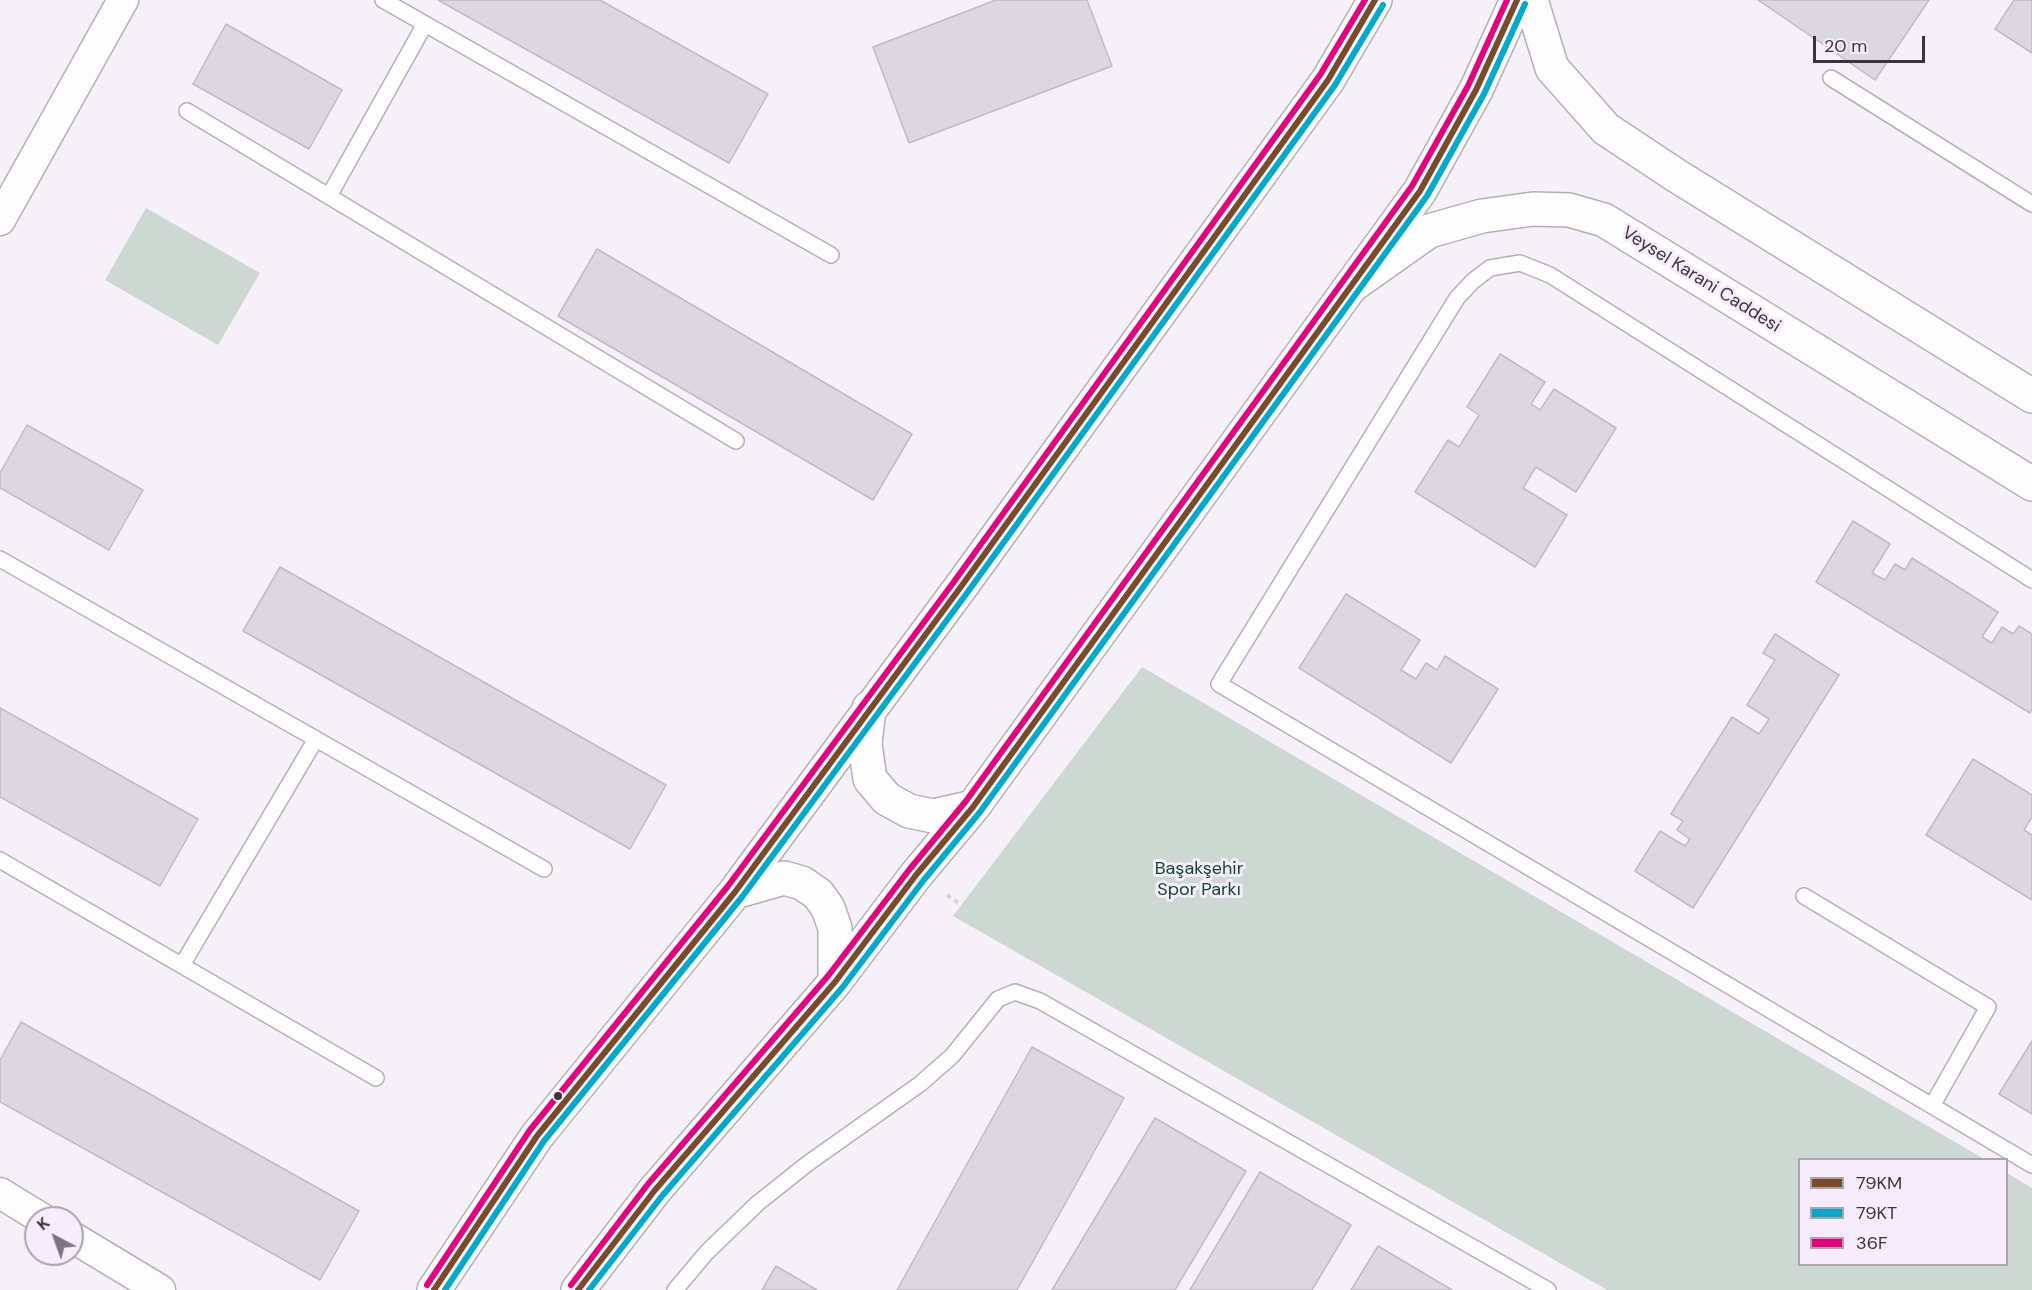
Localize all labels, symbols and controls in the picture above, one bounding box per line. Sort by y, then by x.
scale bar [1816,24,1928,62]
text: 20 m [1824,34,1867,58]
street label: Veysel Karani Caddesi [1618,222,1784,338]
park label: Başakşehir Spor Parkı [1155,858,1243,900]
unlabelled marker [552,1090,564,1102]
legend [1798,1158,2008,1266]
text: 79KM [1856,1171,1902,1195]
text: 79KT [1856,1201,1897,1225]
north arrow [24,1206,84,1266]
text: K [32,1212,54,1235]
text: 36F [1856,1231,1888,1255]

